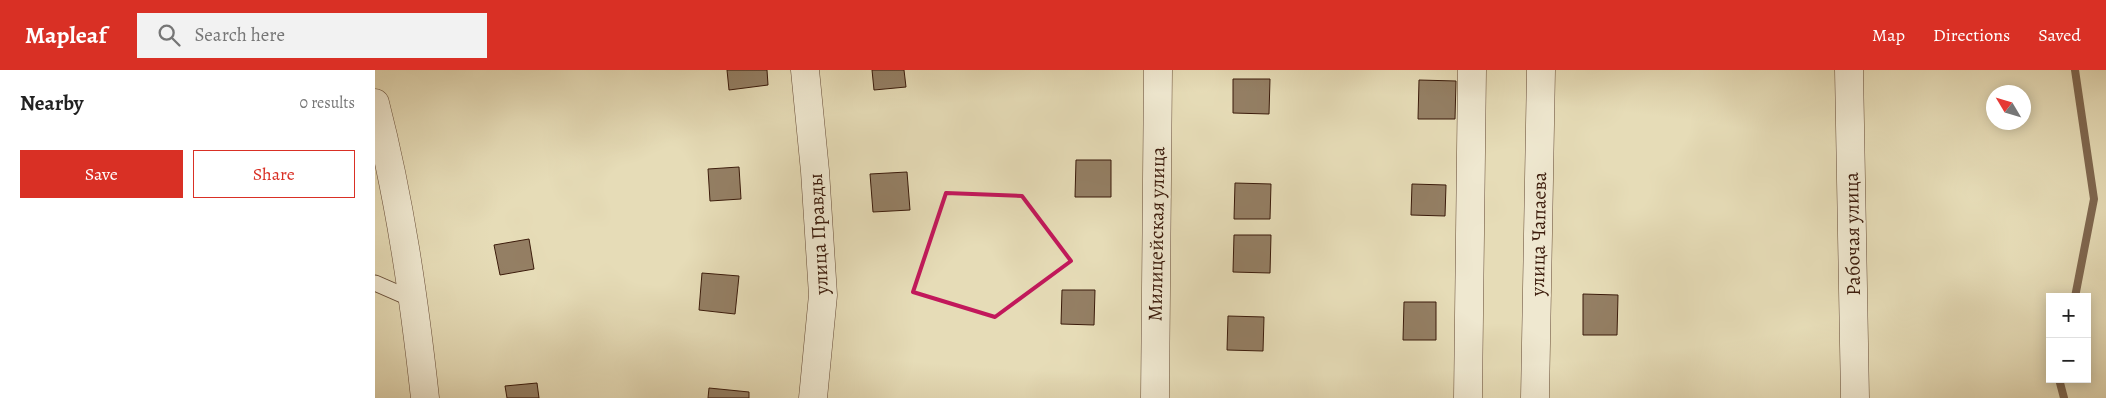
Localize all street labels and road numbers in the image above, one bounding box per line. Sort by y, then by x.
street label: Милицейская улица [1141,146,1172,322]
street label: улица Чапаева [1524,171,1553,297]
street label: Рабочая улица [1838,171,1867,296]
street label: улица Правды [802,173,835,296]

